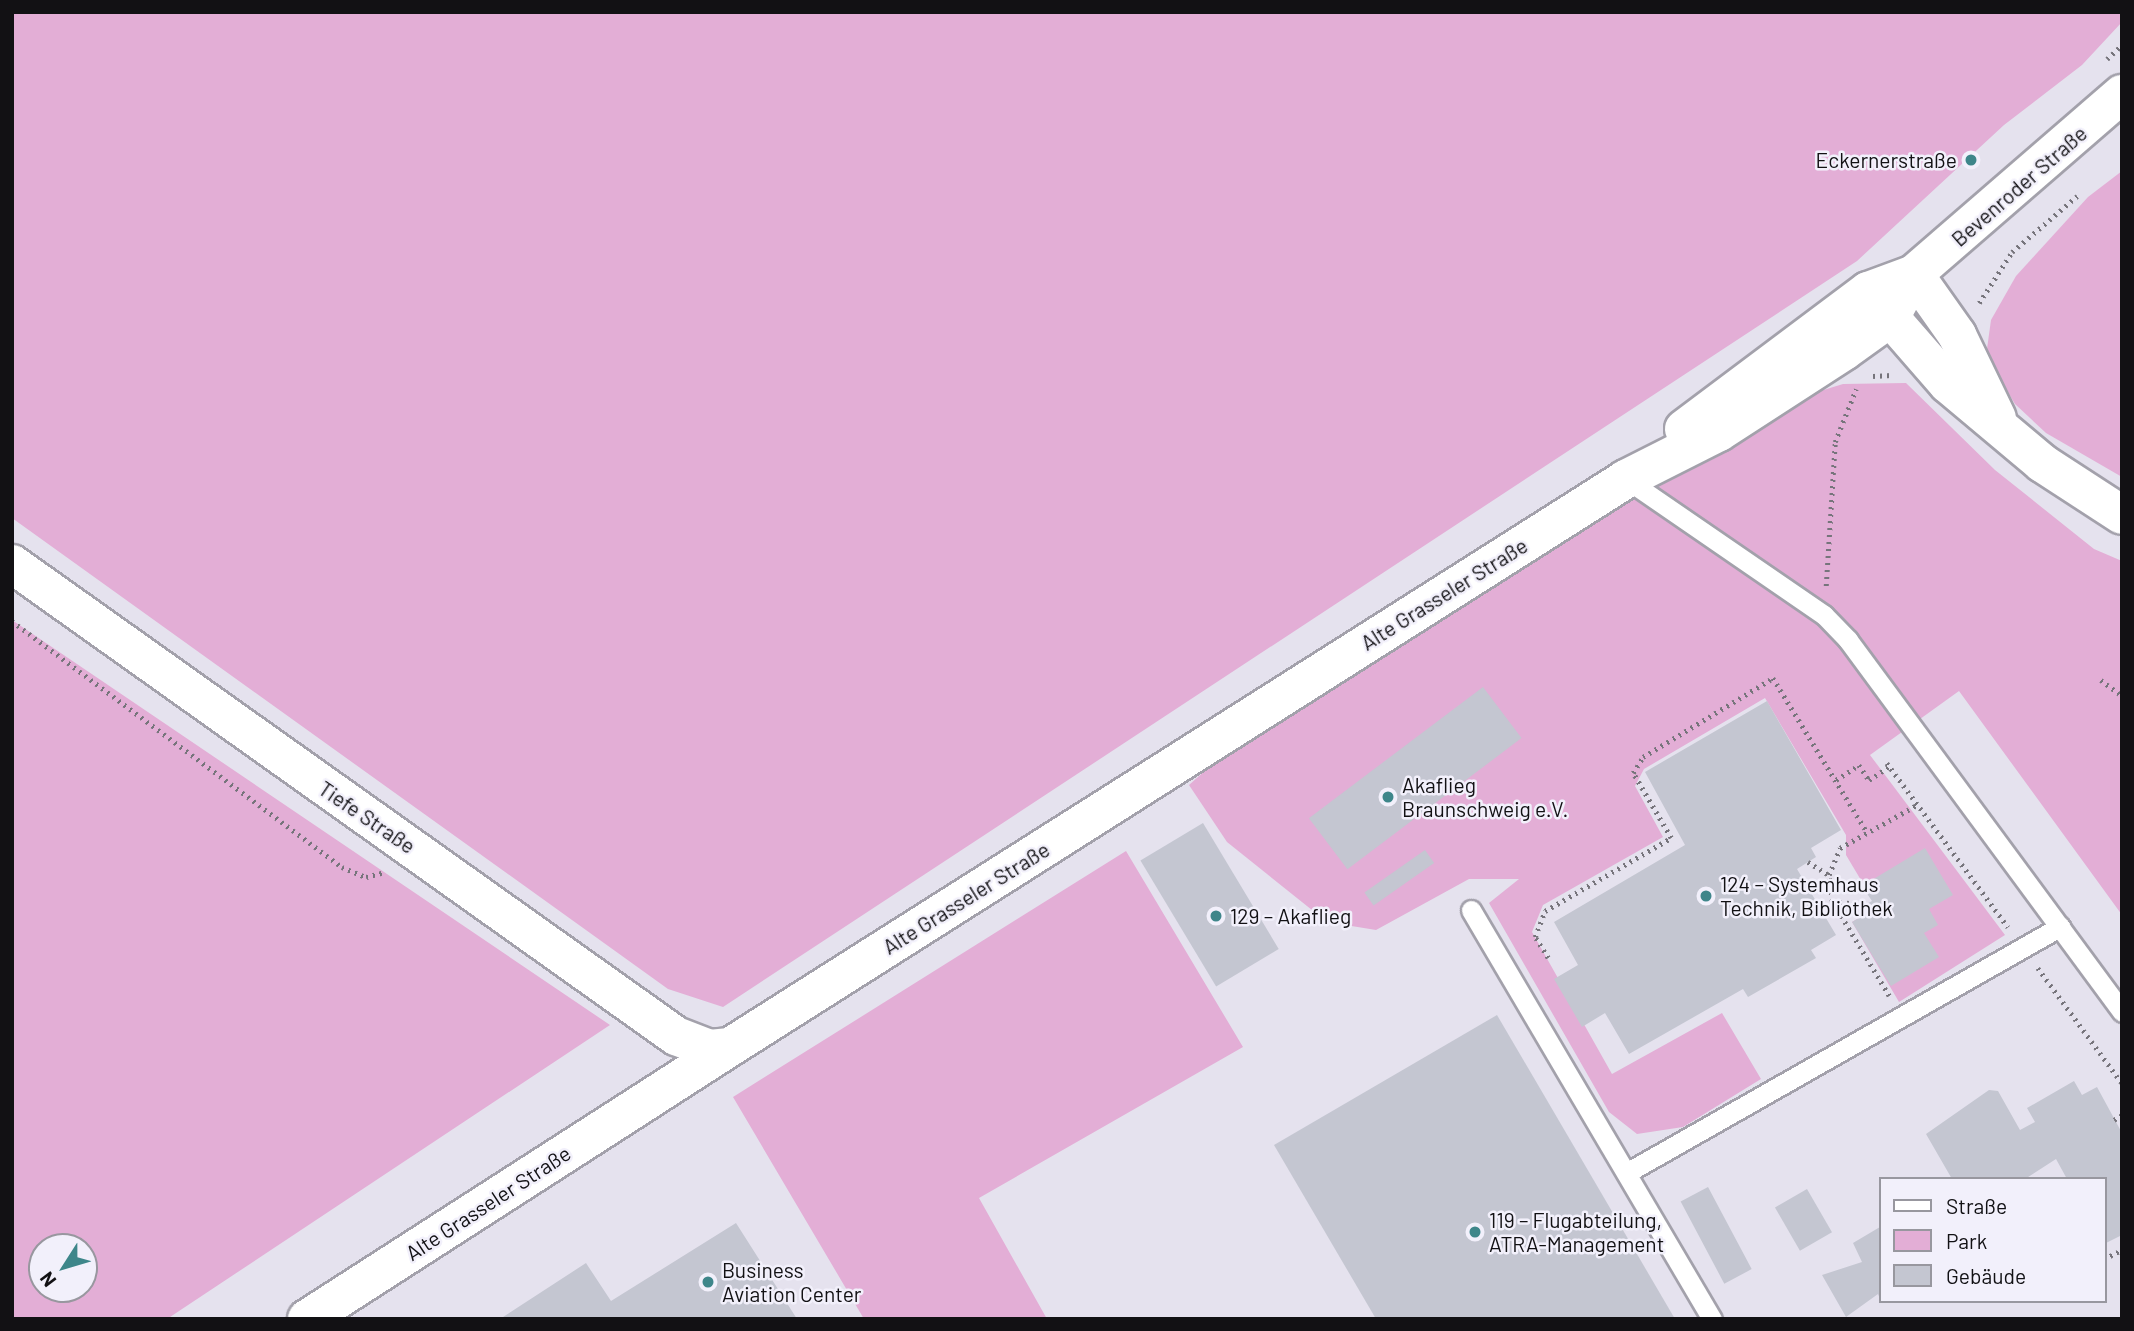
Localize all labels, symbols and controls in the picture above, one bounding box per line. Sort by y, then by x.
street label: Bevenroder Straße [1946,120,2092,252]
place label: Eckernerstraße [1816,147,1957,173]
marker: Eckernerstraße [1963,152,1979,168]
street label: Alte Grasseler Straße [1356,533,1532,655]
place label: Akaflieg Braunschweig e.V. [1402,772,1568,822]
street label: Tiefe Straße [314,775,420,859]
marker: Akaflieg Braunschweig e.V. [1380,789,1396,805]
street label: Alte Grasseler Straße [878,837,1054,959]
place label: 124 – Systemhaus Technik, Bibliothek [1720,871,1893,921]
marker: 124 – Systemhaus Technik, Bibliothek [1698,888,1714,904]
place label: 129 – Akaflieg [1230,903,1351,929]
marker: 129 – Akaflieg [1208,908,1224,924]
street label: Alte Grasseler Straße [401,1140,575,1266]
legend [1878,1177,2106,1303]
text: Straße [1946,1193,2007,1218]
place label: 119 – Flugabteilung, ATRA-Management [1489,1207,1664,1257]
marker: 119 – Flugabteilung, ATRA-Management [1467,1224,1483,1240]
text: Park [1946,1228,1987,1253]
north arrow [28,1233,98,1303]
place label: Business Aviation Center [722,1257,862,1307]
text: Gebäude [1946,1263,2026,1288]
text: N [34,1268,60,1292]
marker: Business Aviation Center [700,1274,716,1290]

